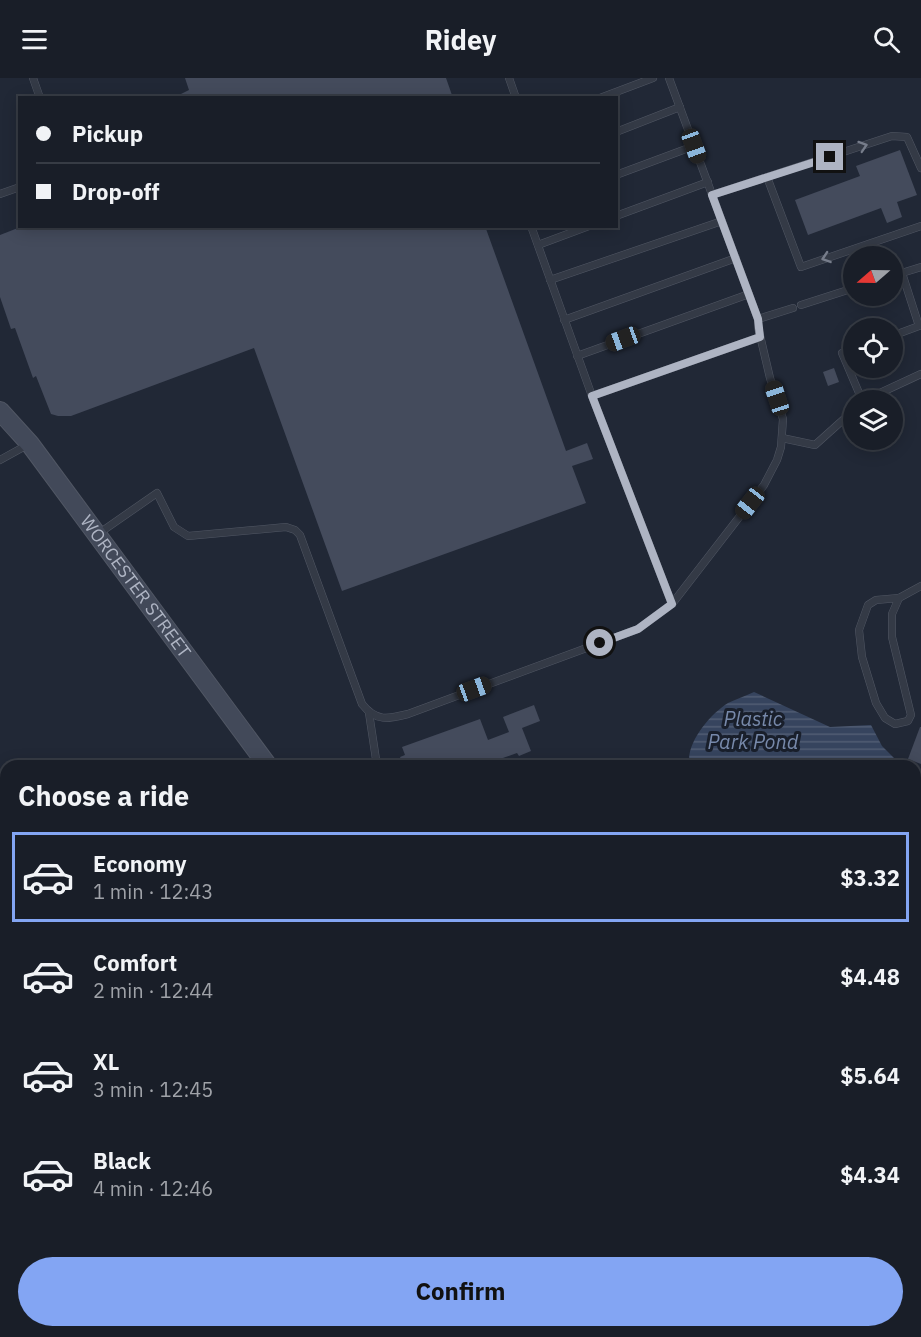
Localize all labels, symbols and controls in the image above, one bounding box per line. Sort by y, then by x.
text: Ridey [425,22,496,57]
icon: menu [18,23,51,56]
icon: search [870,23,903,56]
text: Pickup [72,119,143,148]
car [679,126,709,166]
one-way arrow [857,140,868,153]
route end [816,143,843,170]
text: Drop-off [72,177,159,206]
north arrow [843,246,903,306]
map controls [843,246,903,450]
one-way arrow [821,251,832,264]
button: locate [843,318,903,378]
car [603,324,643,354]
car [763,378,791,418]
button: layers [843,390,903,450]
car [732,483,768,523]
street label: WORCESTER STREET [75,510,196,662]
route start [586,629,613,656]
car [454,674,494,704]
water label: Plastic Park Pond [708,705,799,755]
text: Choose a ride [18,778,189,813]
text: Economy [93,849,187,878]
icon: car [21,850,75,904]
text: $3.32 [840,863,900,892]
text: 1 min · 12:43 [93,878,213,905]
text: Comfort [93,948,177,977]
icon: car [21,949,75,1003]
text: $4.48 [840,962,900,991]
text: 2 min · 12:44 [93,977,213,1004]
text: XL [93,1047,119,1076]
icon: car [21,1048,75,1102]
text: $5.64 [840,1061,900,1090]
text: 3 min · 12:45 [93,1076,213,1103]
text: Black [93,1146,151,1175]
icon: car [21,1147,75,1201]
text: $4.34 [840,1160,900,1189]
text: 4 min · 12:46 [93,1175,213,1202]
button: Confirm [18,1257,903,1326]

